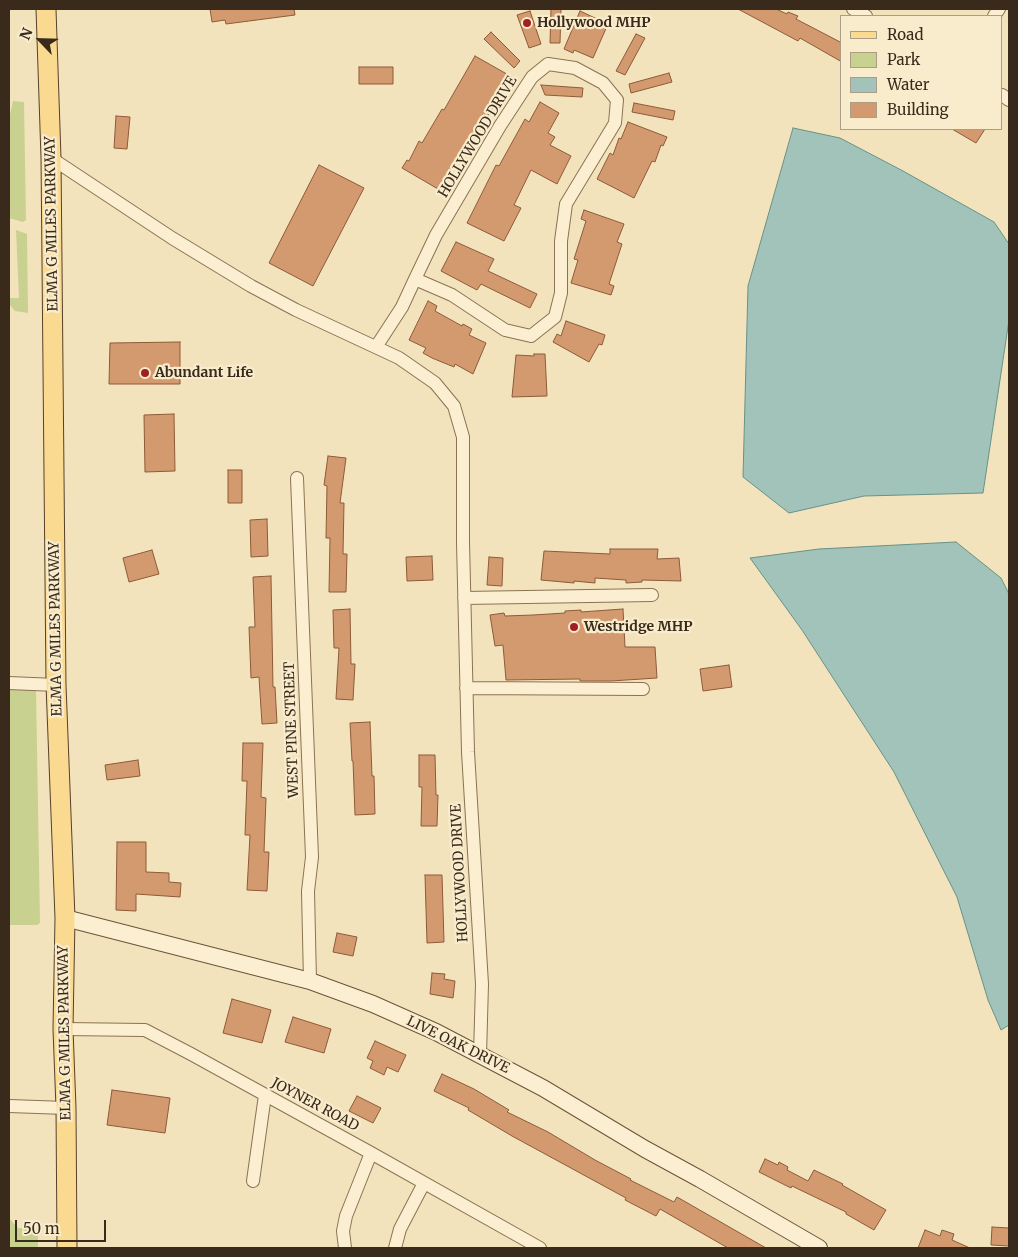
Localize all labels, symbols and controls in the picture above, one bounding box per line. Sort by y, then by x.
north arrow [15,15,65,65]
place label: Hollywood MHP [537,15,651,31]
legend [840,15,1003,130]
marker: Hollywood MHP [521,17,533,29]
text: N [16,25,37,43]
text: Road [887,25,923,44]
text: Park [887,50,920,69]
street label: HOLLYWOOD DRIVE [435,73,521,201]
text: Water [887,75,929,94]
text: Building [887,100,949,119]
street label: ELMA G MILES PARKWAY [42,136,62,312]
place label: Abundant Life [155,365,253,381]
marker: Abundant Life [139,367,151,379]
street label: ELMA G MILES PARKWAY [46,541,66,717]
place label: Westridge MHP [584,619,692,635]
marker: Westridge MHP [568,621,580,633]
street label: WEST PINE STREET [281,661,303,799]
street label: HOLLYWOOD DRIVE [448,803,472,943]
street label: ELMA G MILES PARKWAY [55,945,75,1121]
street label: LIVE OAK DRIVE [404,1013,512,1077]
street label: JOYNER ROAD [268,1075,362,1135]
scale bar [18,1210,109,1242]
text: 50 m [23,1219,60,1238]

